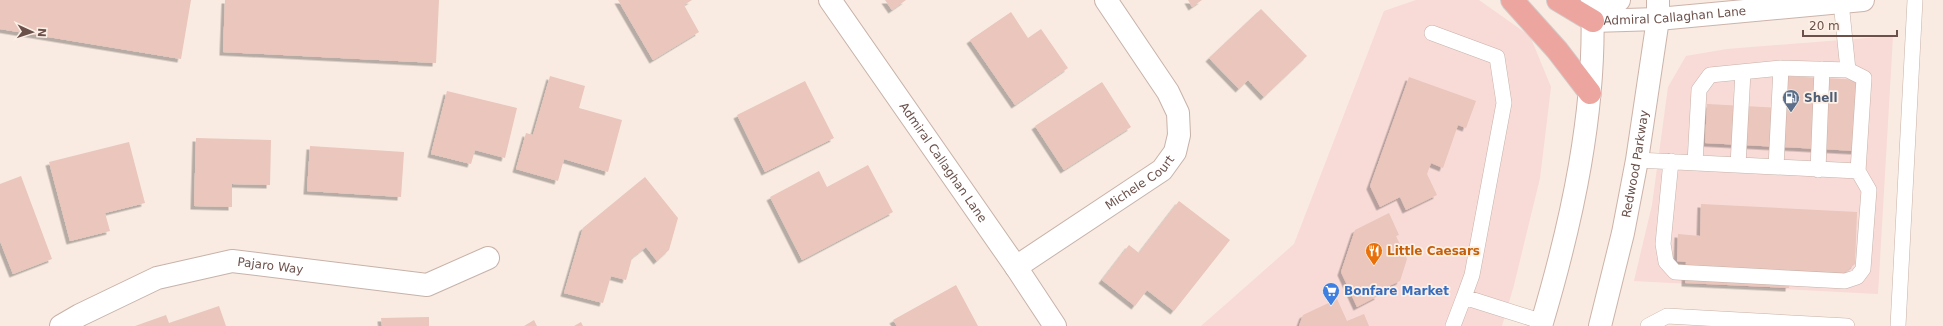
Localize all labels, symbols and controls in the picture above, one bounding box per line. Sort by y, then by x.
street label: Admiral Callaghan Lane [1603,4,1747,28]
north arrow [12,12,52,52]
scale bar [1803,12,1897,38]
text: 20 m [1809,19,1840,33]
text: N [35,28,48,37]
fuel station icon: Shell [1781,88,1801,113]
place label: Shell [1804,91,1838,105]
street label: Admiral Callaghan Lane [897,100,990,225]
street label: Redwood Parkway [1619,109,1651,219]
street label: Michele Court [1103,153,1177,213]
restaurant icon: Little Caesars [1364,241,1384,266]
place label: Little Caesars [1387,244,1480,258]
street label: Pajaro Way [237,255,304,277]
supermarket icon: Bonfare Market [1321,281,1341,306]
place label: Bonfare Market [1344,284,1449,298]

